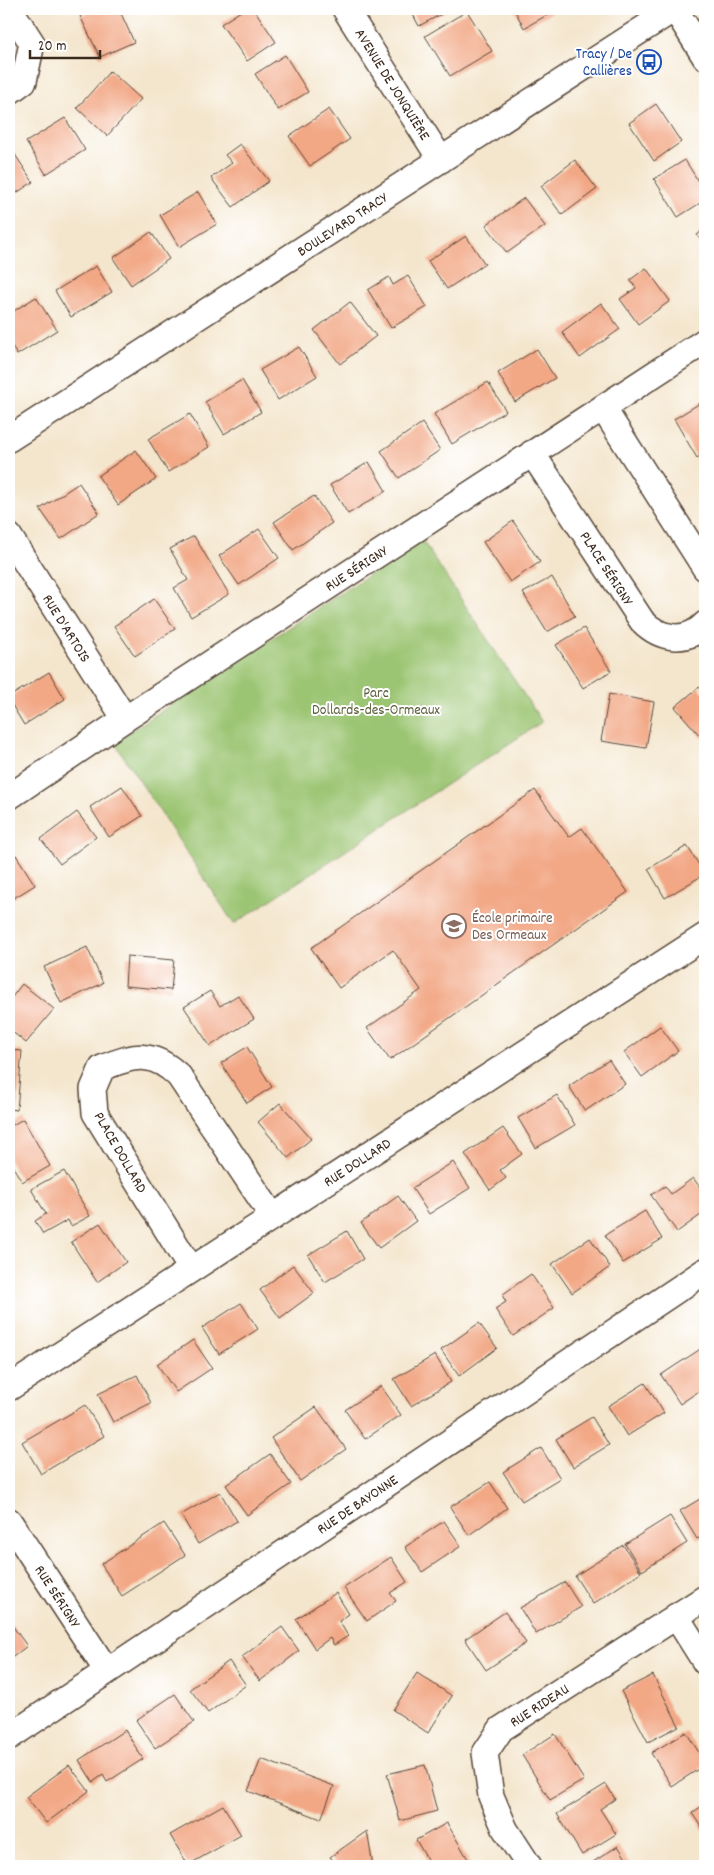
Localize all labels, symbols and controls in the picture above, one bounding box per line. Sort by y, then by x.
street label: AVENUE DE JONQUIÈRE [348,25,435,145]
scale bar [30,28,100,60]
text: 20 m [38,36,66,58]
place label: Tracy / De Callières [576,44,632,83]
bus stop icon: Tracy / De Callières [636,49,662,75]
street label: BOULEVARD TRACY [293,188,393,263]
street label: PLACE SÉRIGNY [573,528,638,611]
street label: RUE SÉRIGNY [321,541,393,598]
street label: RUE D'ARTOIS [36,591,95,667]
park label: Parc Dollards-des-Ormeaux [312,683,440,722]
place label: École primaire Des Ormeaux [472,908,553,947]
school or university icon: École primaire Des Ormeaux [441,913,467,939]
street label: PLACE DOLLARD [87,1108,152,1198]
street label: RUE DOLLARD [320,1133,396,1194]
street label: RUE DE BAYONNE [313,1470,403,1541]
street label: RUE SÉRIGNY [28,1561,85,1633]
street label: RUE RIDEAU [506,1679,574,1734]

